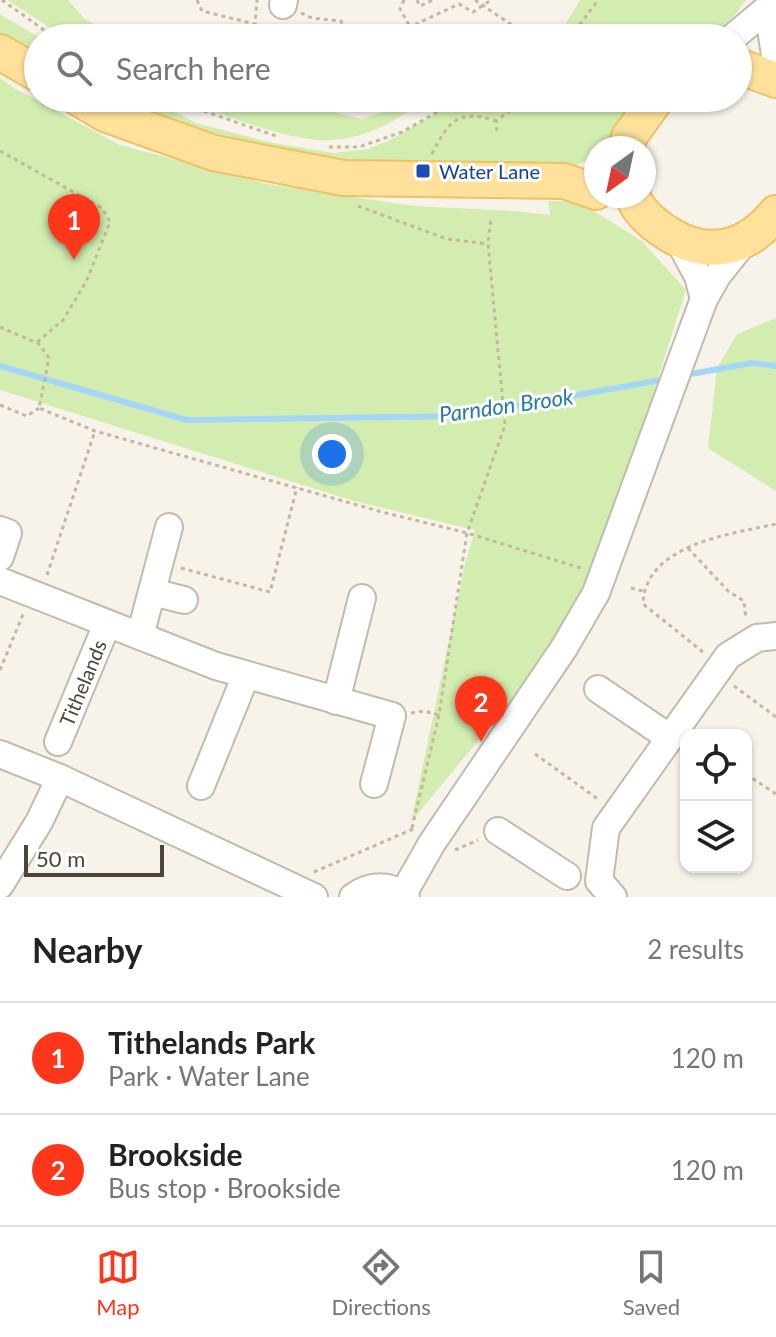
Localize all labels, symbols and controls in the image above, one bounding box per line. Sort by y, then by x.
search box [24,24,752,112]
icon: search [52,46,96,90]
text: Search here [116,50,271,86]
north arrow [584,136,656,208]
place label: Water Lane [439,159,540,183]
marker: Water Lane [414,162,432,180]
pin: 1 [48,194,100,260]
water label: Parndon Brook [437,382,575,428]
your location [312,434,352,474]
street label: Tithelands [54,636,111,730]
pin: 2 [455,676,507,742]
map controls [680,729,752,873]
button: locate [680,729,752,801]
button: layers [680,801,752,873]
scale bar [24,841,164,877]
text: 50 m [36,845,85,872]
text: Nearby [32,929,143,970]
text: 2 results [647,933,744,965]
text: Tithelands Park [108,1024,315,1060]
text: 1 [50,1042,66,1074]
text: 120 m [671,1042,744,1074]
text: Park · Water Lane [108,1060,310,1092]
text: Brookside [108,1136,243,1172]
text: 2 [50,1154,66,1186]
text: 120 m [671,1154,744,1186]
text: Bus stop · Brookside [108,1172,341,1204]
tab: Map [96,1245,140,1320]
tab: Directions [332,1245,431,1320]
tab: Saved [623,1245,680,1320]

